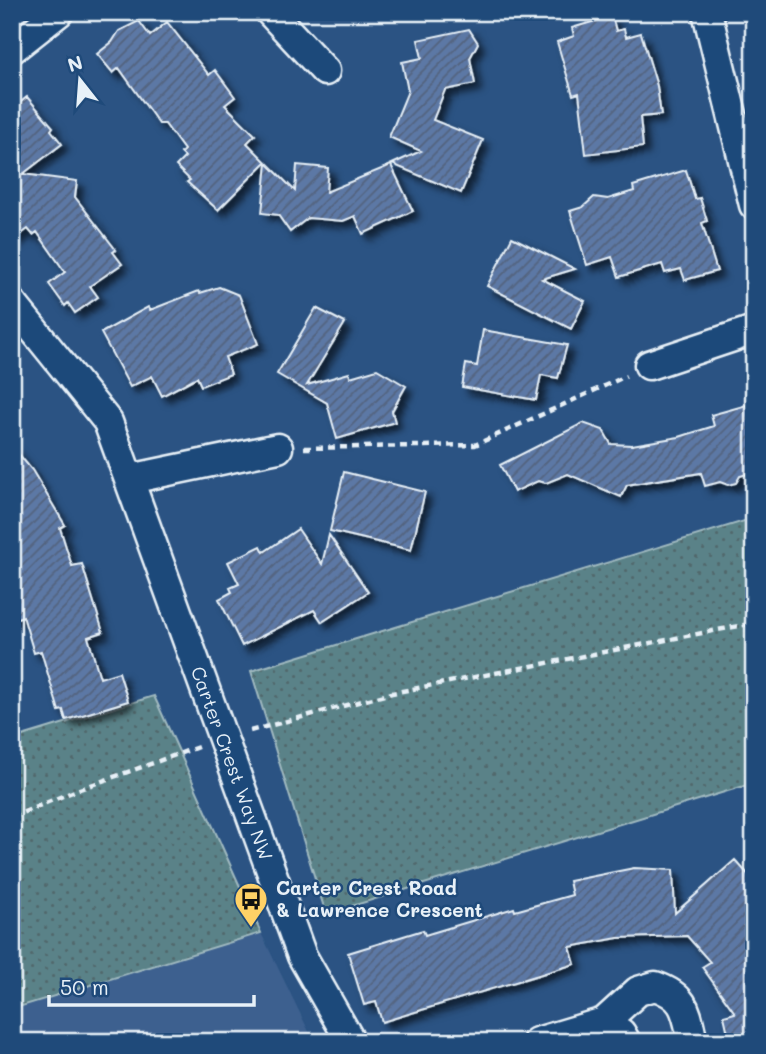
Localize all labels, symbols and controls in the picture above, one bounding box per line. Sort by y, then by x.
north arrow [46,46,116,116]
text: N [64,49,85,77]
street label: Carter Crest Way NW [186,663,279,864]
place label: Carter Crest Road & Lawrence Crescent [276,875,483,922]
bus stop icon: Carter Crest Road & Lawrence Crescent [232,880,270,929]
scale bar [49,963,254,1007]
text: 50 m [60,973,109,1000]

